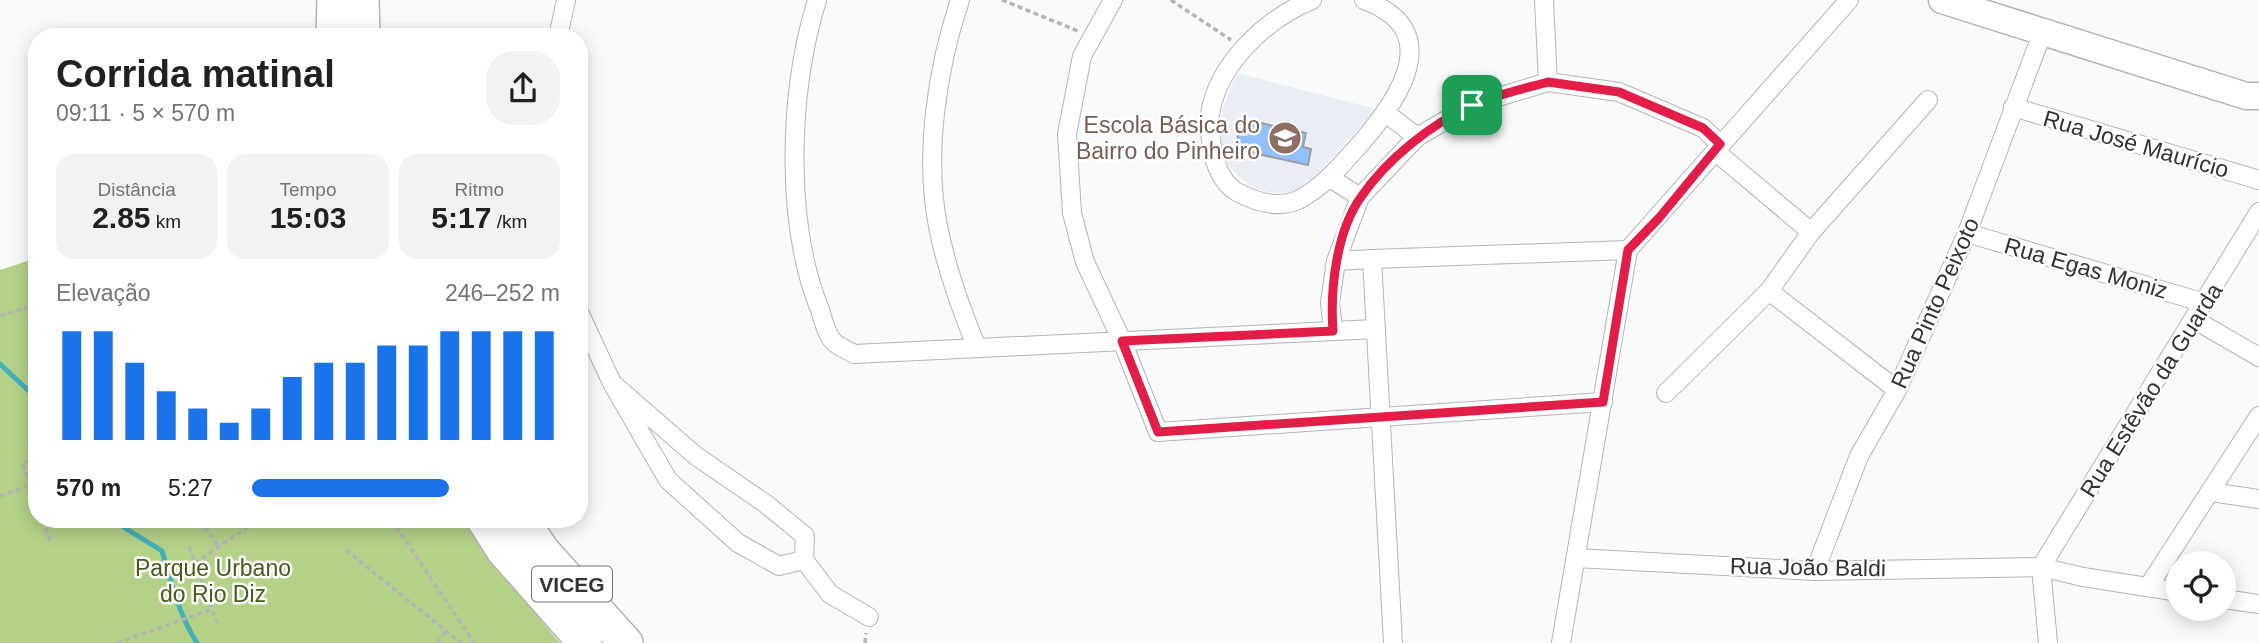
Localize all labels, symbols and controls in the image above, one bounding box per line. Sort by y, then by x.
button: share [486,51,560,125]
text: Corrida matinal [56,53,335,95]
pin [1442,75,1502,135]
icon: arrive [1453,86,1491,124]
text: 09:11 · 5 × 570 m [56,100,235,126]
street label: Rua José Maurício [2040,105,2232,183]
place label: Escola Básica do Bairro do Pinheiro [1076,112,1260,164]
school or university icon: Escola Básica do Bairro do Pinheiro [1266,119,1304,157]
text: Distância [98,179,176,200]
text: Tempo [279,179,337,200]
text: Ritmo [455,179,504,200]
text: 2.85 [92,201,151,234]
text: 15:03 [270,201,346,234]
text: 5:17 [431,201,491,234]
text: km [151,211,181,232]
text: /km [491,211,527,232]
street label: Rua Pinto Peixoto [1886,214,1984,392]
street label: Rua Egas Moniz [2001,232,2171,304]
street label: Rua Estêvão da Guarda [2075,278,2228,502]
text: Elevação [56,280,151,306]
text: 246–252 m [445,280,560,306]
text: 570 m [56,475,121,501]
text: 5:27 [168,475,213,501]
map controls [2166,551,2236,621]
button: locate [2166,551,2236,621]
street label: Rua João Baldi [1730,553,1886,581]
park label: Parque Urbano do Rio Diz [135,555,291,607]
road number: VICEG [532,566,612,602]

